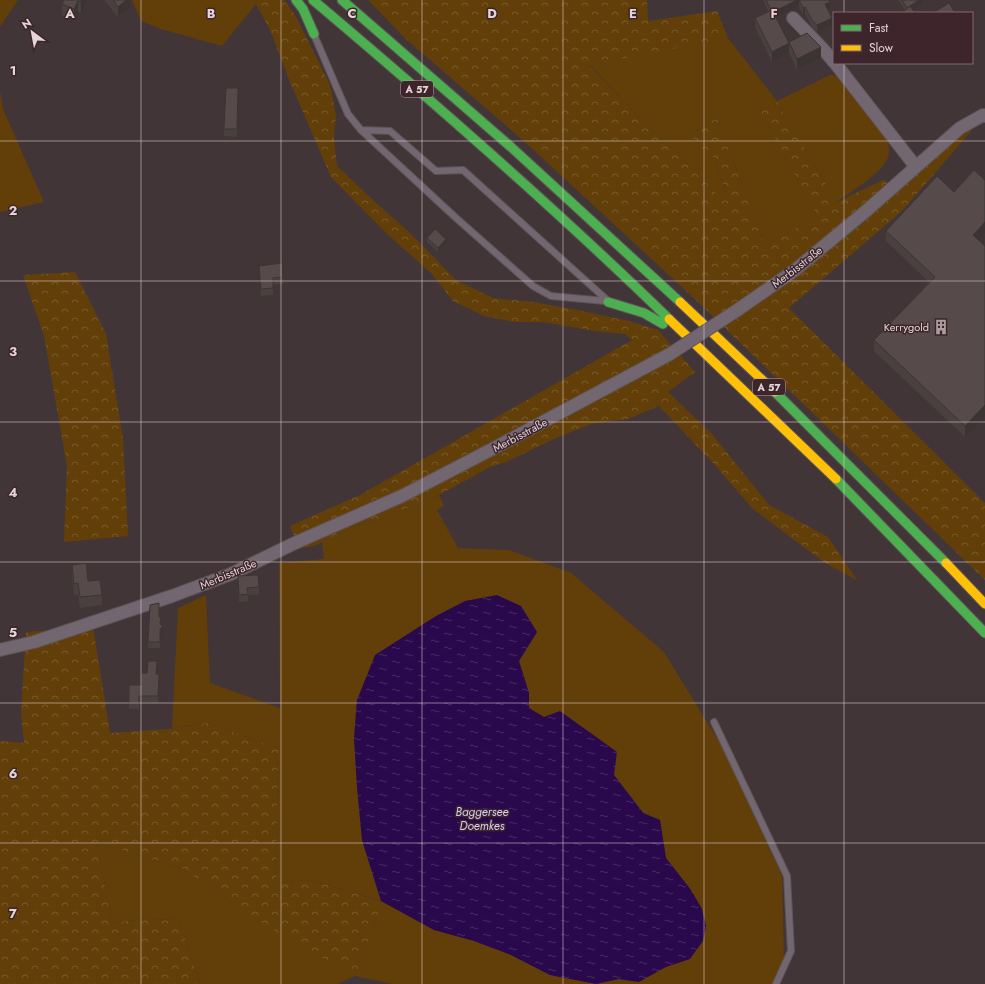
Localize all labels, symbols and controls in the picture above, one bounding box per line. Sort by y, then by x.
text: A [64,4,75,23]
text: B [207,4,216,23]
text: C [347,4,357,23]
text: D [487,4,497,23]
text: E [629,4,637,23]
text: F [770,4,778,23]
north arrow [12,12,52,52]
legend [833,12,973,64]
text: N [19,14,35,33]
text: Fast [869,19,888,37]
text: Slow [869,39,894,57]
text: 1 [10,61,16,80]
road number: A 57 [401,81,433,97]
text: 2 [9,201,17,220]
street label: Merbisstraße [768,242,826,292]
building icon: Kerrygold [932,318,950,336]
place label: Kerrygold [884,319,929,335]
text: 3 [9,342,17,361]
road number: A 57 [753,379,785,395]
street label: Merbisstraße [490,414,551,456]
text: 4 [8,483,18,502]
street label: Merbisstraße [197,555,259,593]
text: 5 [9,623,17,642]
text: 6 [9,764,18,783]
water label: Baggersee Doemkes [455,803,509,835]
text: 7 [9,904,17,923]

